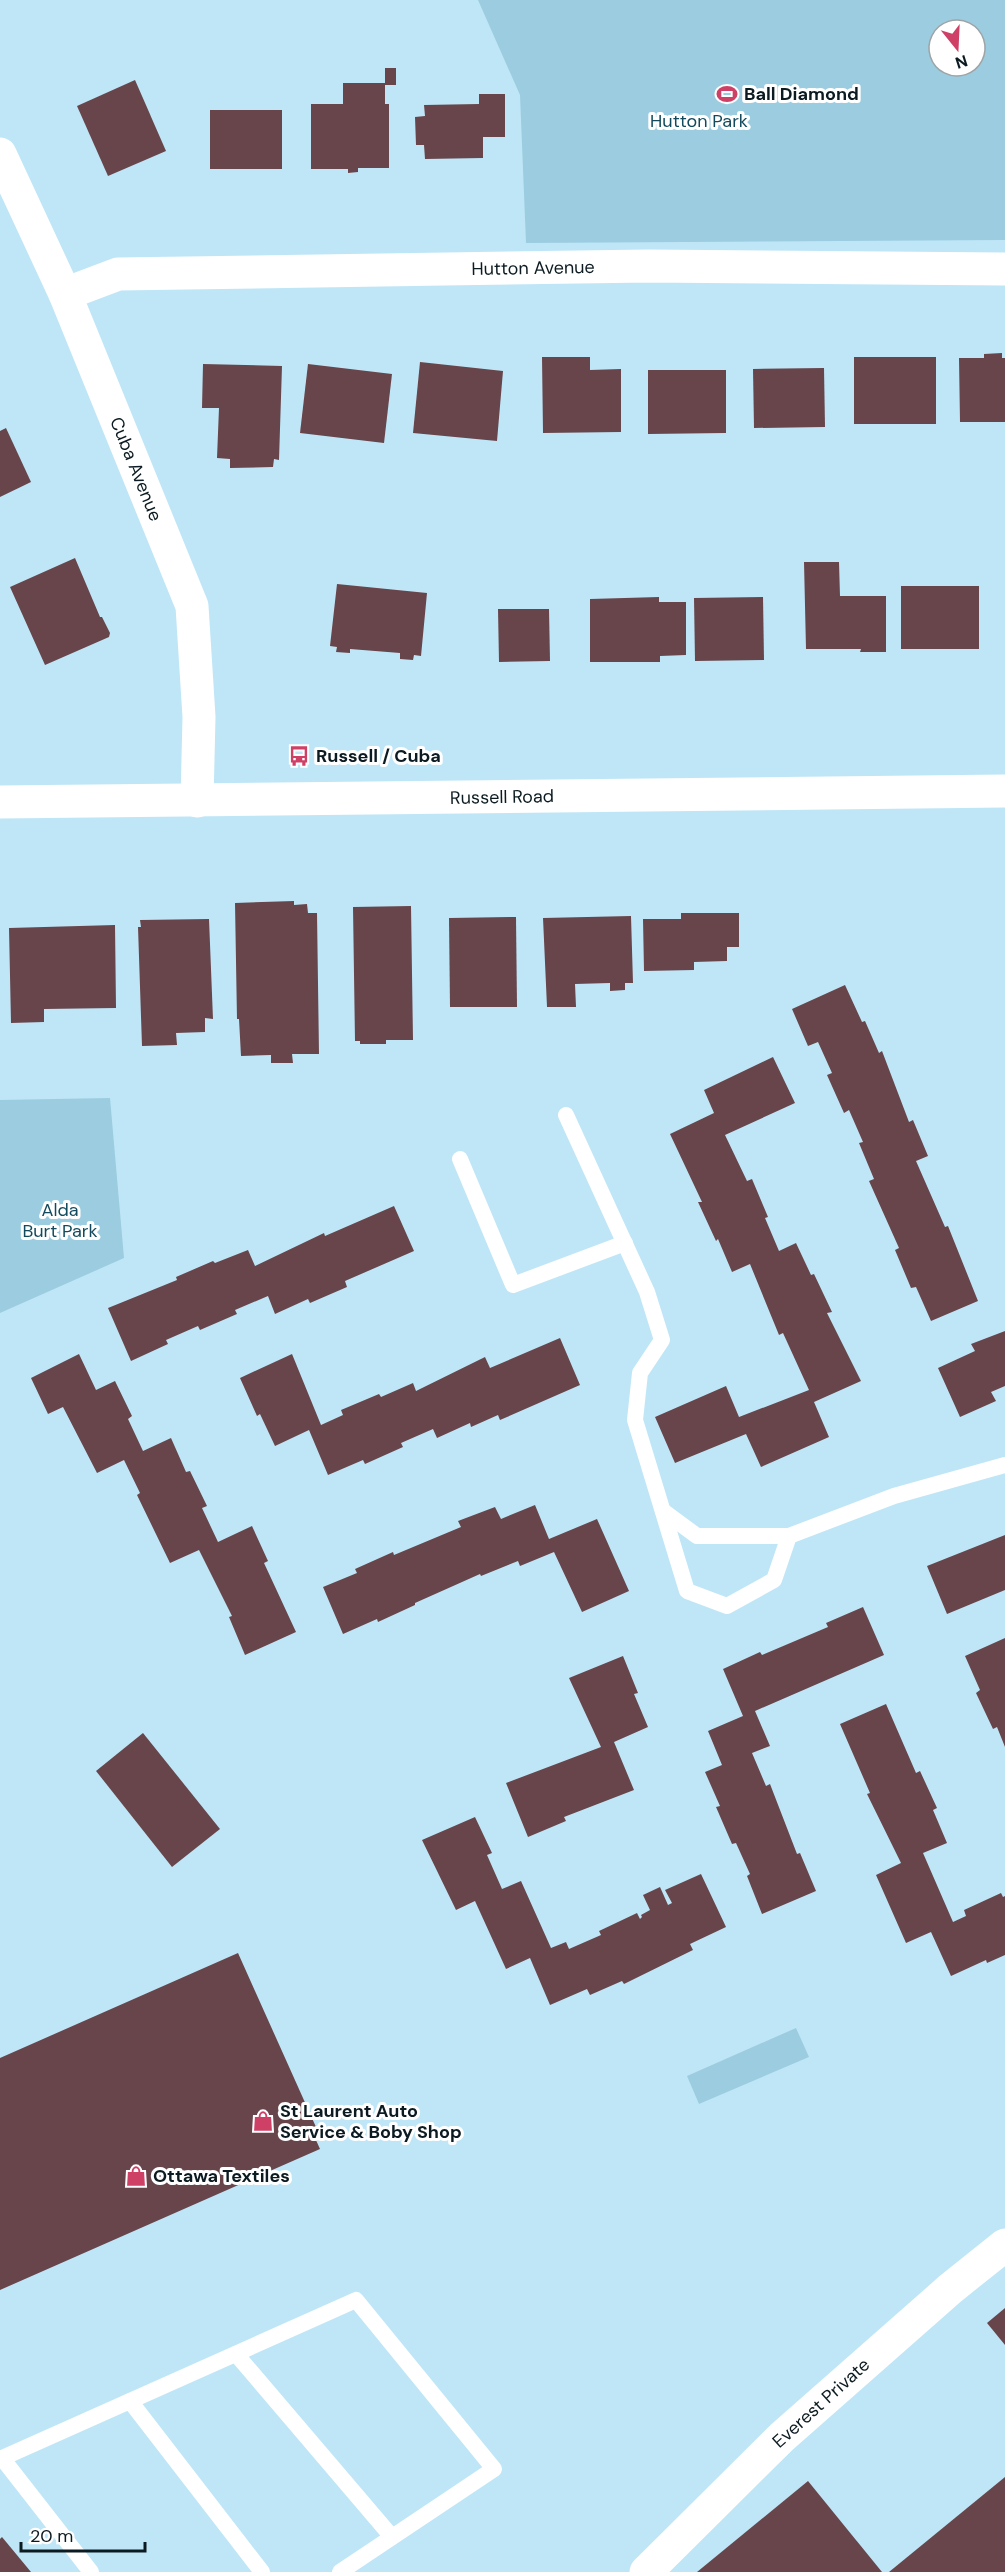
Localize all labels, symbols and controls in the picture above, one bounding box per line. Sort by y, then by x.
north arrow [927,18,987,78]
text: N [953,50,970,74]
sports icon: Ball Diamond [715,82,739,106]
place label: Ball Diamond [744,82,859,106]
park label: Hutton Park [650,109,748,133]
street label: Hutton Avenue [471,255,595,281]
street label: Cuba Avenue [104,413,168,525]
bus stop icon: Russell / Cuba [287,744,311,768]
place label: Russell / Cuba [316,744,441,768]
street label: Russell Road [450,784,554,810]
park label: Alda Burt Park [22,1198,98,1243]
place label: St Laurent Auto Service & Boby Shop [280,2099,462,2144]
shop icon: St Laurent Auto Service & Boby Shop [251,2109,275,2133]
shop icon: Ottawa Textiles [124,2164,148,2188]
place label: Ottawa Textiles [153,2164,290,2188]
street label: Everest Private [767,2353,875,2453]
scale bar [21,2515,146,2553]
text: 20 m [30,2524,73,2548]

